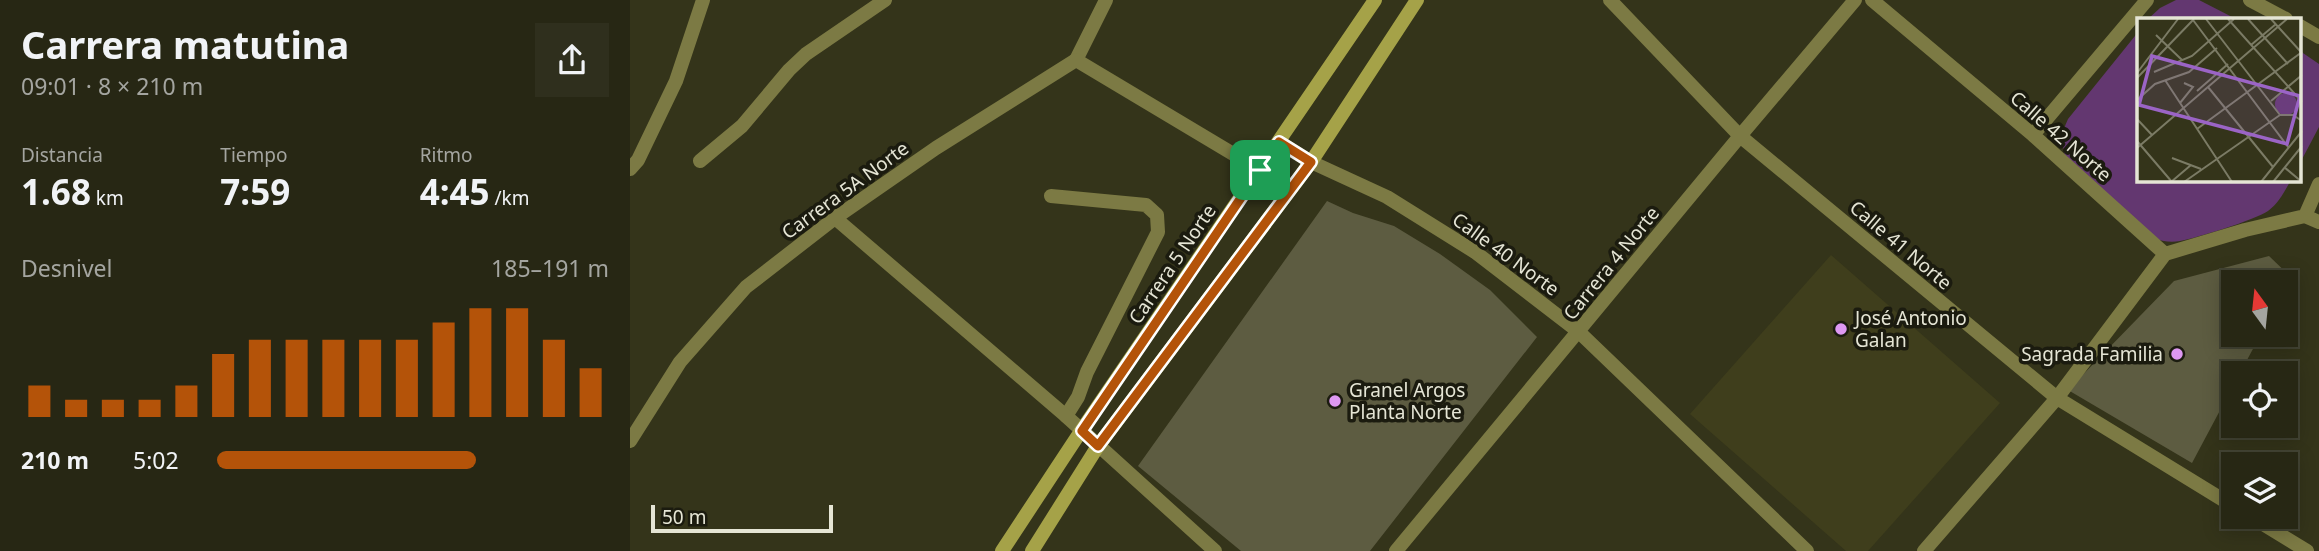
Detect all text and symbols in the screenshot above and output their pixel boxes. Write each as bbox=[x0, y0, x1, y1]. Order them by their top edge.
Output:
text: Carrera matutina bbox=[21, 18, 349, 70]
inset map bbox=[2137, 18, 2302, 182]
button: share bbox=[535, 23, 609, 97]
text: 09:01 · 8 × 210 m bbox=[21, 70, 203, 102]
street label: Calle 42 Norte bbox=[2005, 85, 2117, 187]
street label: Carrera 5A Norte bbox=[776, 135, 914, 245]
pin bbox=[1230, 140, 1290, 200]
text: Distancia bbox=[21, 142, 103, 168]
text: Tiempo bbox=[220, 142, 287, 168]
text: Ritmo bbox=[420, 142, 473, 168]
icon: arrive bbox=[1241, 151, 1279, 189]
text: 1.68 bbox=[21, 168, 91, 215]
text: 7:59 bbox=[220, 168, 290, 215]
text: 4:45 bbox=[420, 168, 490, 215]
text: km bbox=[91, 185, 124, 211]
text: /km bbox=[490, 185, 529, 211]
street label: Calle 41 Norte bbox=[1844, 194, 1958, 296]
street label: Carrera 5 Norte bbox=[1122, 199, 1222, 329]
street label: Carrera 4 Norte bbox=[1557, 201, 1665, 325]
street label: Calle 40 Norte bbox=[1447, 206, 1565, 302]
text: Desnivel bbox=[21, 252, 113, 284]
text: 185–191 m bbox=[491, 252, 609, 284]
north arrow bbox=[2221, 270, 2298, 346]
map controls bbox=[2221, 270, 2298, 529]
place label: José Antonio Galan bbox=[1853, 305, 1967, 353]
marker: José Antonio Galan bbox=[1833, 321, 1849, 337]
place label: Sagrada Familia bbox=[2021, 341, 2163, 367]
marker: Sagrada Familia bbox=[2169, 346, 2185, 362]
button: locate bbox=[2221, 361, 2298, 438]
place label: Granel Argos Planta Norte bbox=[1349, 377, 1465, 425]
marker: Granel Argos Planta Norte bbox=[1327, 393, 1343, 409]
text: 210 m bbox=[21, 444, 89, 476]
text: 5:02 bbox=[133, 444, 179, 476]
button: layers bbox=[2221, 452, 2298, 529]
scale bar bbox=[651, 502, 833, 534]
text: 50 m bbox=[662, 504, 706, 530]

